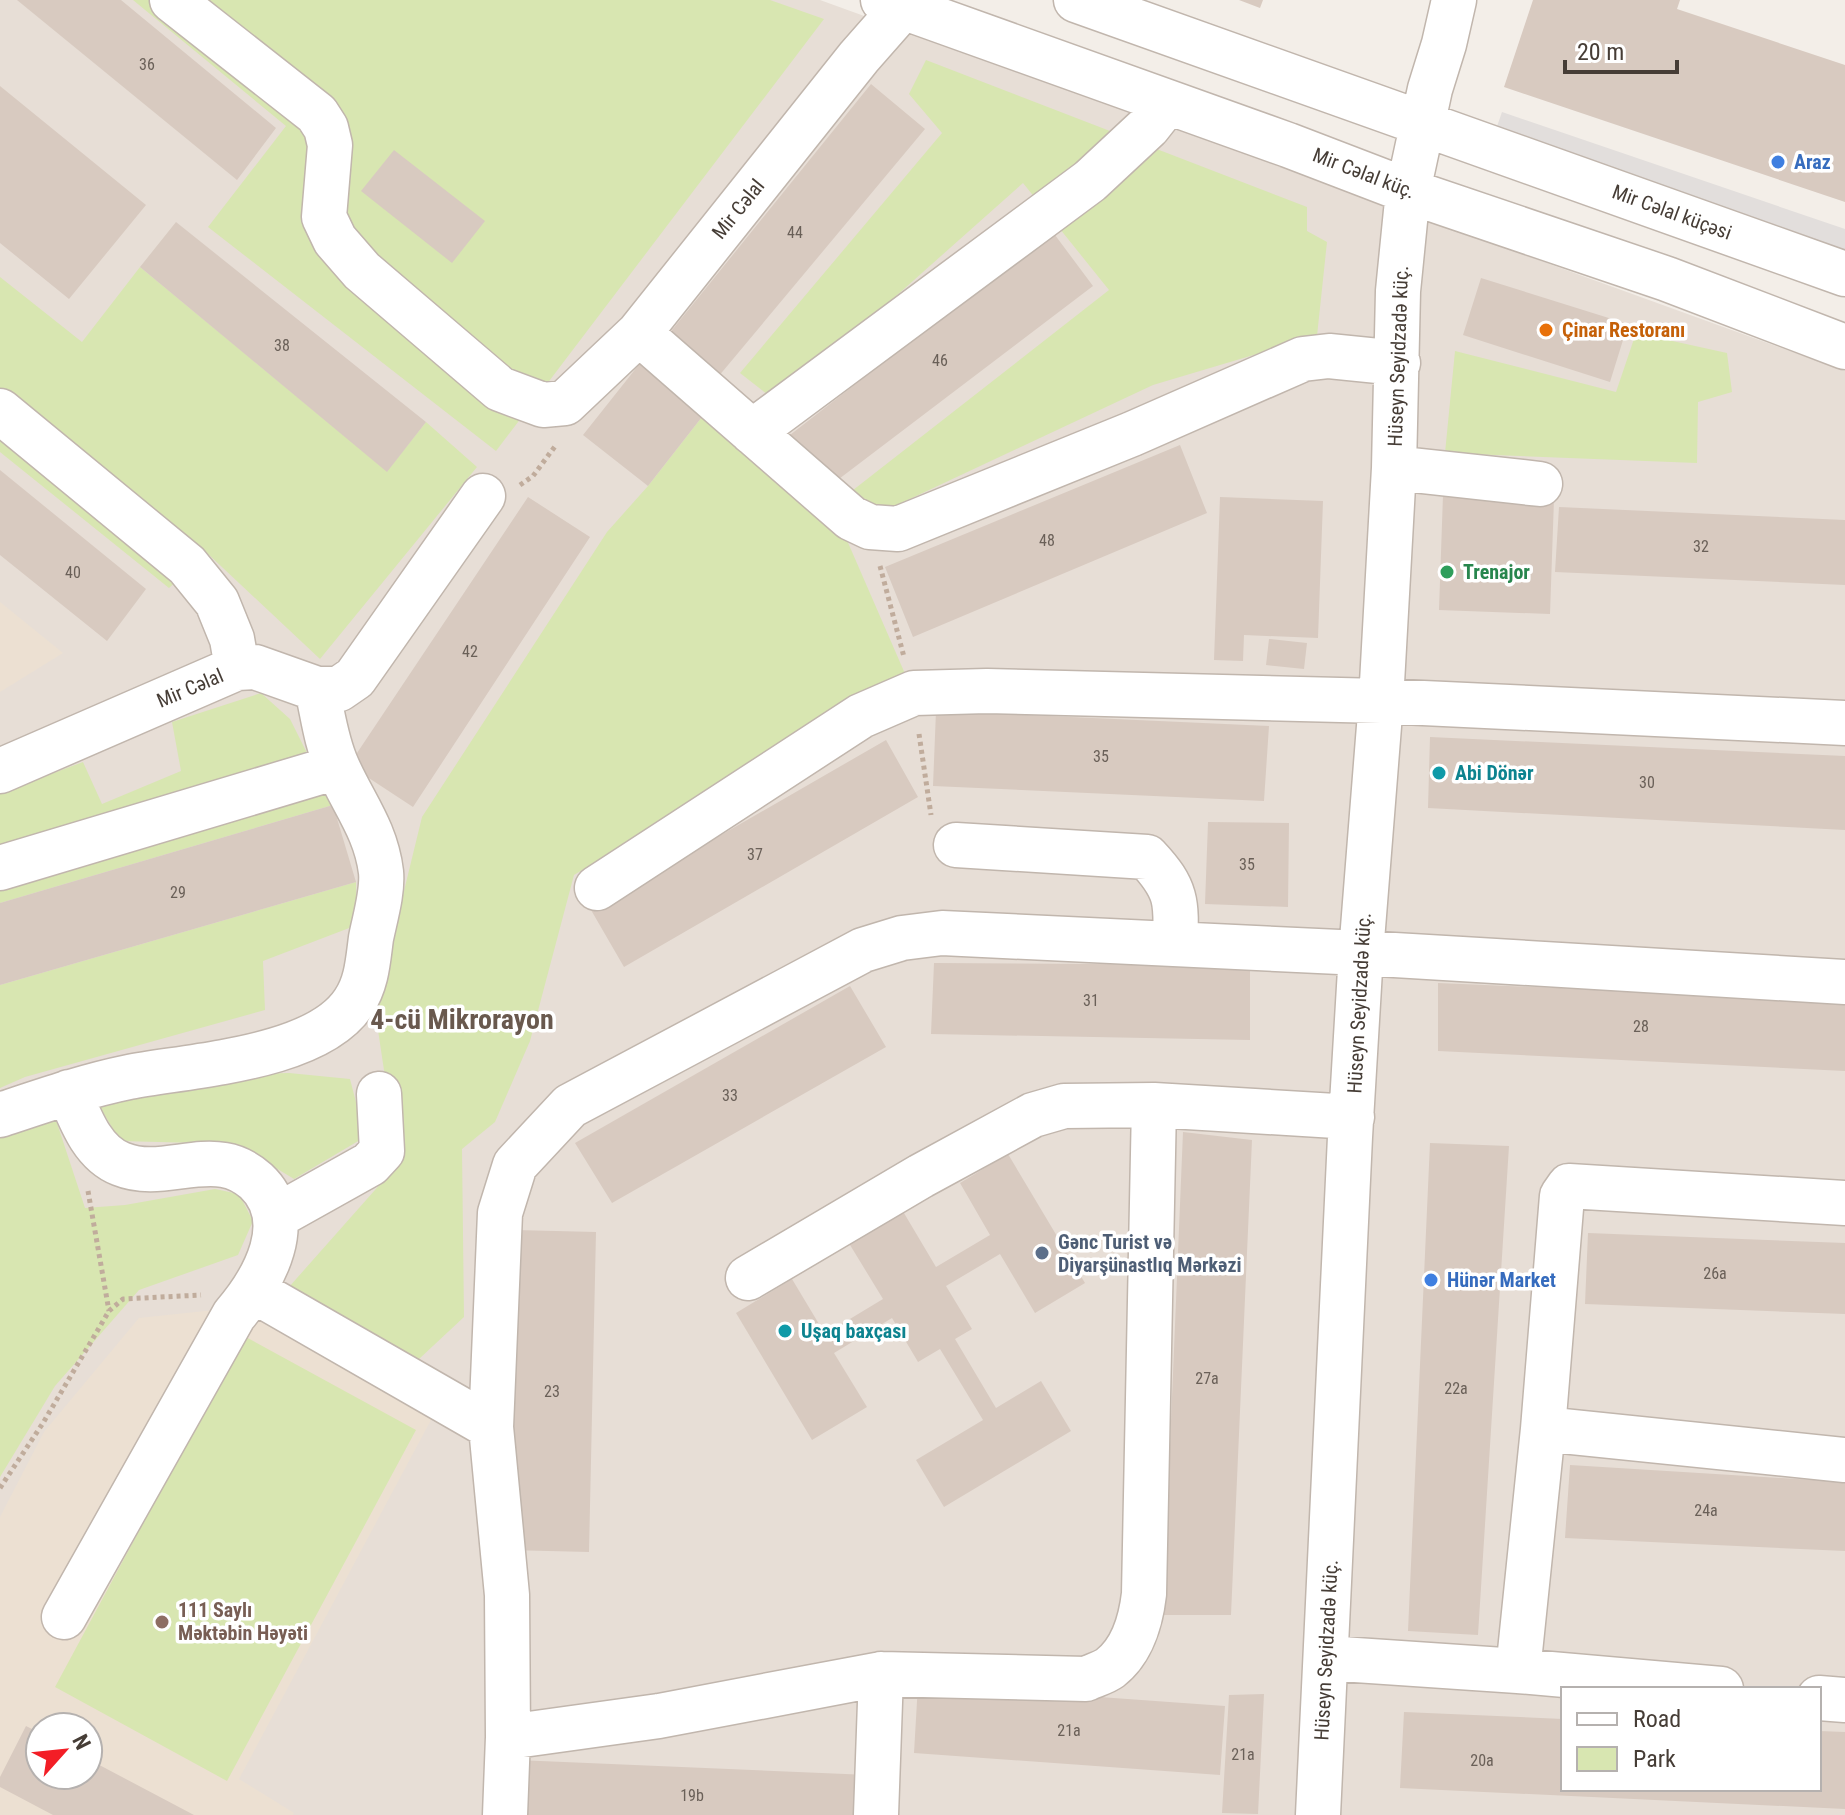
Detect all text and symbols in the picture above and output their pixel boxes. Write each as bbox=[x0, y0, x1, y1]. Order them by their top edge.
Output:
scale bar bbox=[1565, 24, 1677, 74]
text: 20 m bbox=[1577, 38, 1624, 66]
house number: 36 bbox=[139, 55, 155, 74]
street label: Mir Cəlal küç. bbox=[1309, 143, 1419, 203]
place label: Araz bbox=[1794, 150, 1831, 174]
marker: Araz bbox=[1769, 153, 1787, 171]
street label: Mir Cəlal bbox=[707, 174, 769, 244]
street label: Mir Cəlal küçəsi bbox=[1609, 179, 1735, 245]
house number: 44 bbox=[787, 223, 803, 242]
street label: Hüseyn Seyidzadə küç. bbox=[1383, 265, 1413, 447]
place label: Çinar Restoranı bbox=[1562, 318, 1685, 342]
marker: Çinar Restoranı bbox=[1537, 321, 1555, 339]
house number: 38 bbox=[274, 336, 290, 355]
house number: 46 bbox=[932, 351, 948, 370]
house number: 48 bbox=[1039, 531, 1055, 550]
house number: 32 bbox=[1693, 537, 1709, 556]
place label: Trenajor bbox=[1463, 560, 1530, 584]
house number: 40 bbox=[65, 563, 81, 582]
marker: Trenajor bbox=[1438, 563, 1456, 581]
house number: 42 bbox=[462, 642, 478, 661]
street label: Mir Cəlal bbox=[153, 663, 227, 713]
house number: 35 bbox=[1093, 747, 1109, 766]
place label: Abi Dönər bbox=[1455, 761, 1534, 785]
marker: Abi Dönər bbox=[1430, 764, 1448, 782]
house number: 30 bbox=[1639, 773, 1655, 792]
house number: 37 bbox=[747, 845, 763, 864]
house number: 35 bbox=[1239, 855, 1255, 874]
house number: 29 bbox=[170, 883, 186, 902]
street label: Hüseyn Seyidzadə küç. bbox=[1342, 912, 1376, 1094]
house number: 31 bbox=[1083, 991, 1099, 1010]
district label: 4-cü Mikrorayon bbox=[370, 1003, 554, 1036]
house number: 28 bbox=[1633, 1017, 1649, 1036]
house number: 33 bbox=[722, 1086, 738, 1105]
place label: Gənc Turist və Diyarşünastlıq Mərkəzi bbox=[1058, 1230, 1242, 1277]
marker: Gənc Turist və Diyarşünastlıq Mərkəzi bbox=[1033, 1244, 1051, 1262]
house number: 26a bbox=[1703, 1264, 1727, 1283]
place label: Hünər Market bbox=[1447, 1268, 1556, 1292]
marker: Hünər Market bbox=[1422, 1271, 1440, 1289]
place label: Uşaq baxçası bbox=[801, 1319, 907, 1343]
marker: Uşaq baxçası bbox=[776, 1322, 794, 1340]
house number: 27a bbox=[1195, 1369, 1219, 1388]
house number: 22a bbox=[1444, 1379, 1468, 1398]
house number: 23 bbox=[544, 1382, 560, 1401]
house number: 24a bbox=[1694, 1501, 1718, 1520]
street label: Hüseyn Seyidzadə küç. bbox=[1309, 1559, 1343, 1741]
place label: 111 Saylı Məktəbin Həyəti bbox=[178, 1598, 308, 1645]
marker: 111 Saylı Məktəbin Həyəti bbox=[153, 1613, 171, 1631]
legend bbox=[1561, 1687, 1821, 1791]
text: Road bbox=[1633, 1705, 1681, 1733]
north arrow bbox=[24, 1711, 104, 1791]
house number: 21a bbox=[1057, 1721, 1081, 1740]
text: N bbox=[67, 1730, 96, 1754]
house number: 21a bbox=[1231, 1745, 1255, 1764]
text: Park bbox=[1633, 1745, 1676, 1773]
house number: 20a bbox=[1470, 1751, 1494, 1770]
house number: 19b bbox=[680, 1786, 704, 1805]

